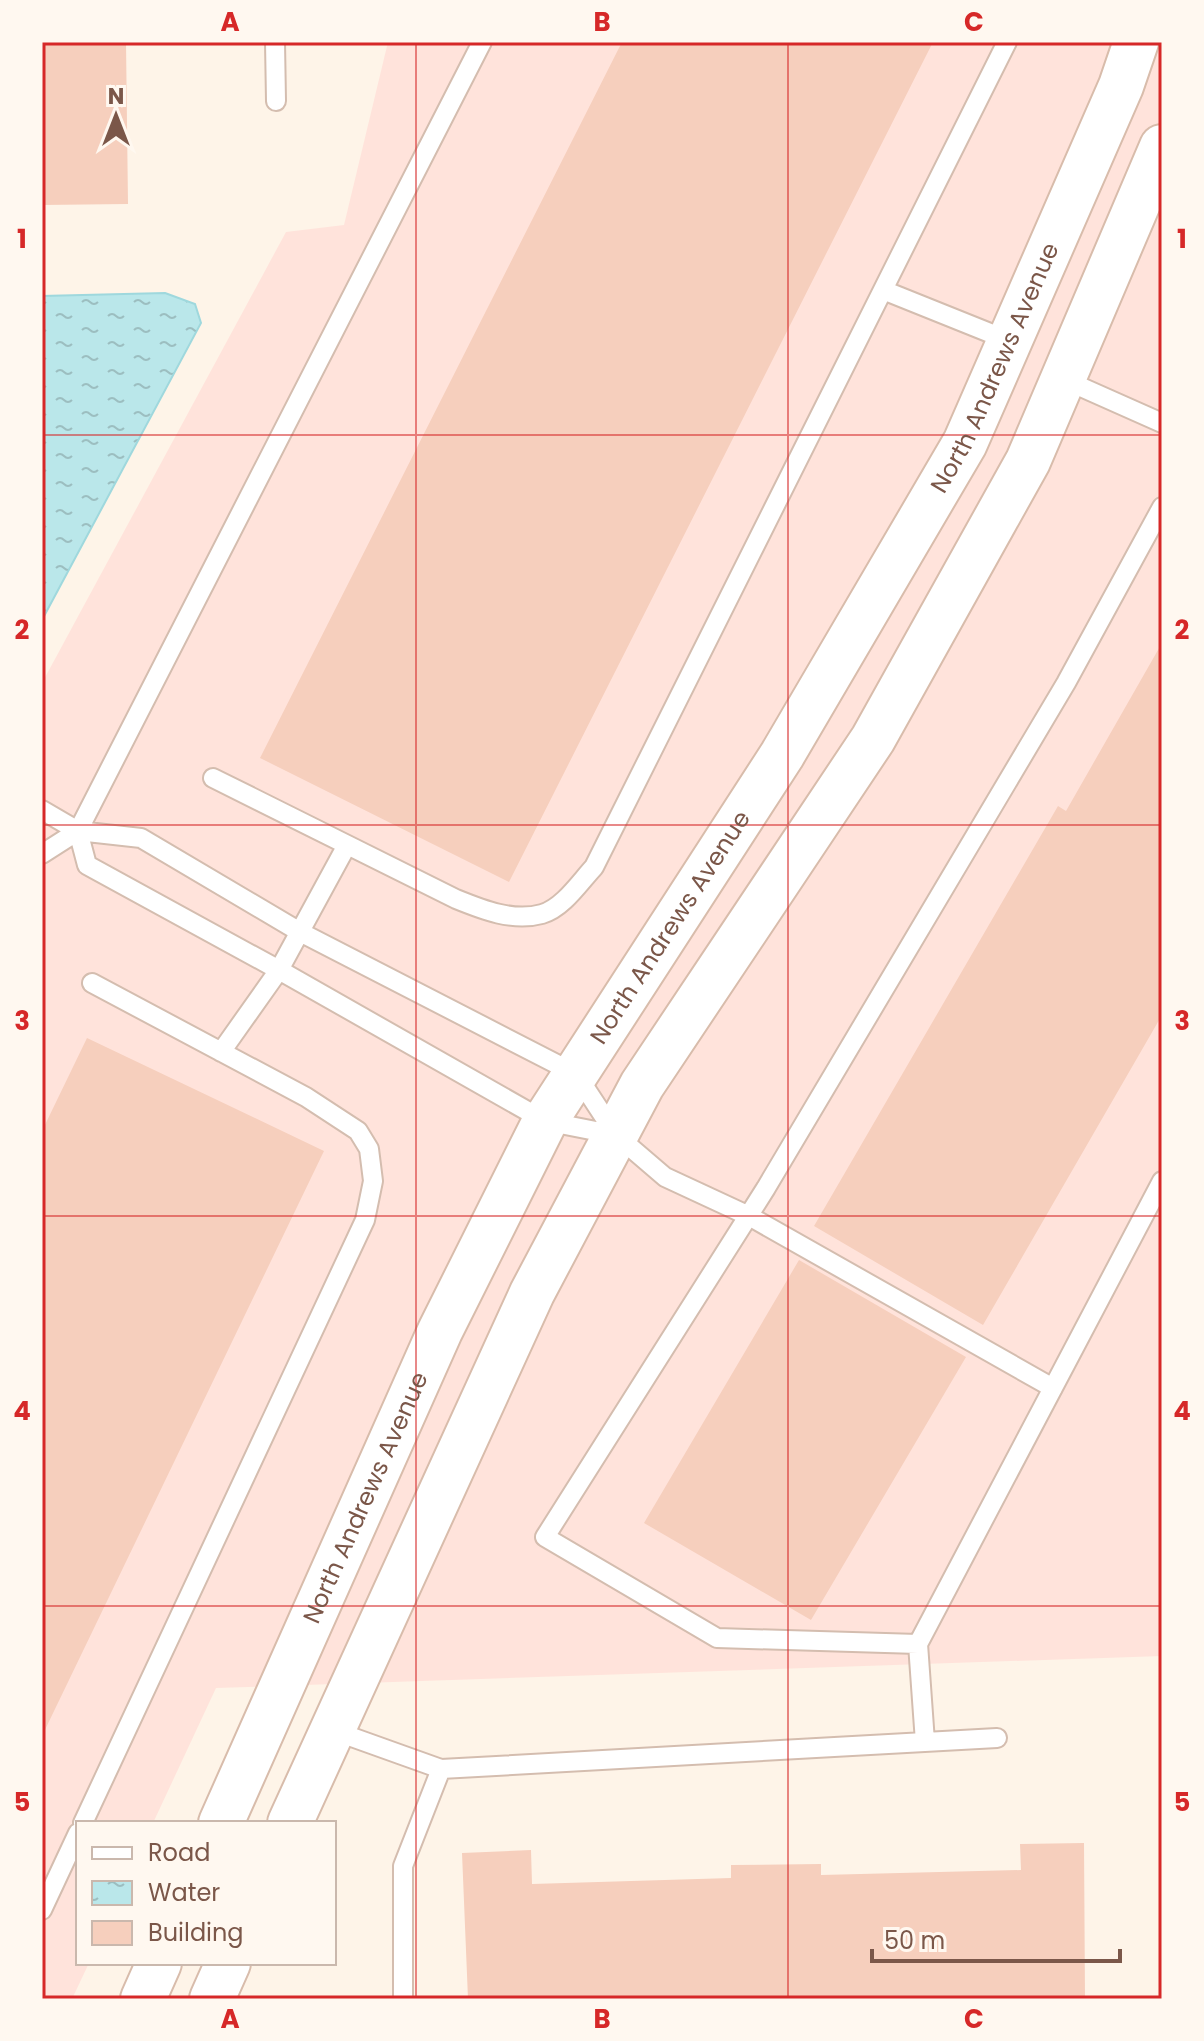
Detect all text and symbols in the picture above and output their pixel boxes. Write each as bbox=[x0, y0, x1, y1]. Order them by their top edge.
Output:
text: A bbox=[220, 4, 240, 40]
text: B bbox=[593, 4, 611, 40]
text: C bbox=[964, 4, 984, 40]
north arrow bbox=[76, 76, 156, 156]
text: N bbox=[108, 81, 124, 112]
text: 1 bbox=[17, 221, 27, 257]
text: 1 bbox=[1177, 221, 1187, 257]
street label: North Andrews Avenue bbox=[922, 237, 1067, 499]
text: 2 bbox=[15, 612, 30, 648]
text: 2 bbox=[1175, 612, 1190, 648]
street label: North Andrews Avenue bbox=[582, 804, 758, 1050]
text: 3 bbox=[14, 1003, 30, 1039]
text: 3 bbox=[1174, 1003, 1190, 1039]
street label: North Andrews Avenue bbox=[295, 1367, 436, 1629]
text: 4 bbox=[13, 1393, 31, 1429]
text: 4 bbox=[1173, 1393, 1191, 1429]
text: 5 bbox=[14, 1784, 30, 1820]
text: 5 bbox=[1174, 1784, 1190, 1820]
legend bbox=[76, 1821, 336, 1965]
text: Road bbox=[148, 1836, 210, 1869]
text: Water bbox=[148, 1876, 220, 1909]
scale bar bbox=[872, 1913, 1120, 1963]
text: Building bbox=[148, 1916, 244, 1949]
text: 50 m bbox=[884, 1924, 945, 1957]
text: A bbox=[220, 2001, 240, 2037]
text: B bbox=[593, 2001, 611, 2037]
text: C bbox=[964, 2001, 984, 2037]

